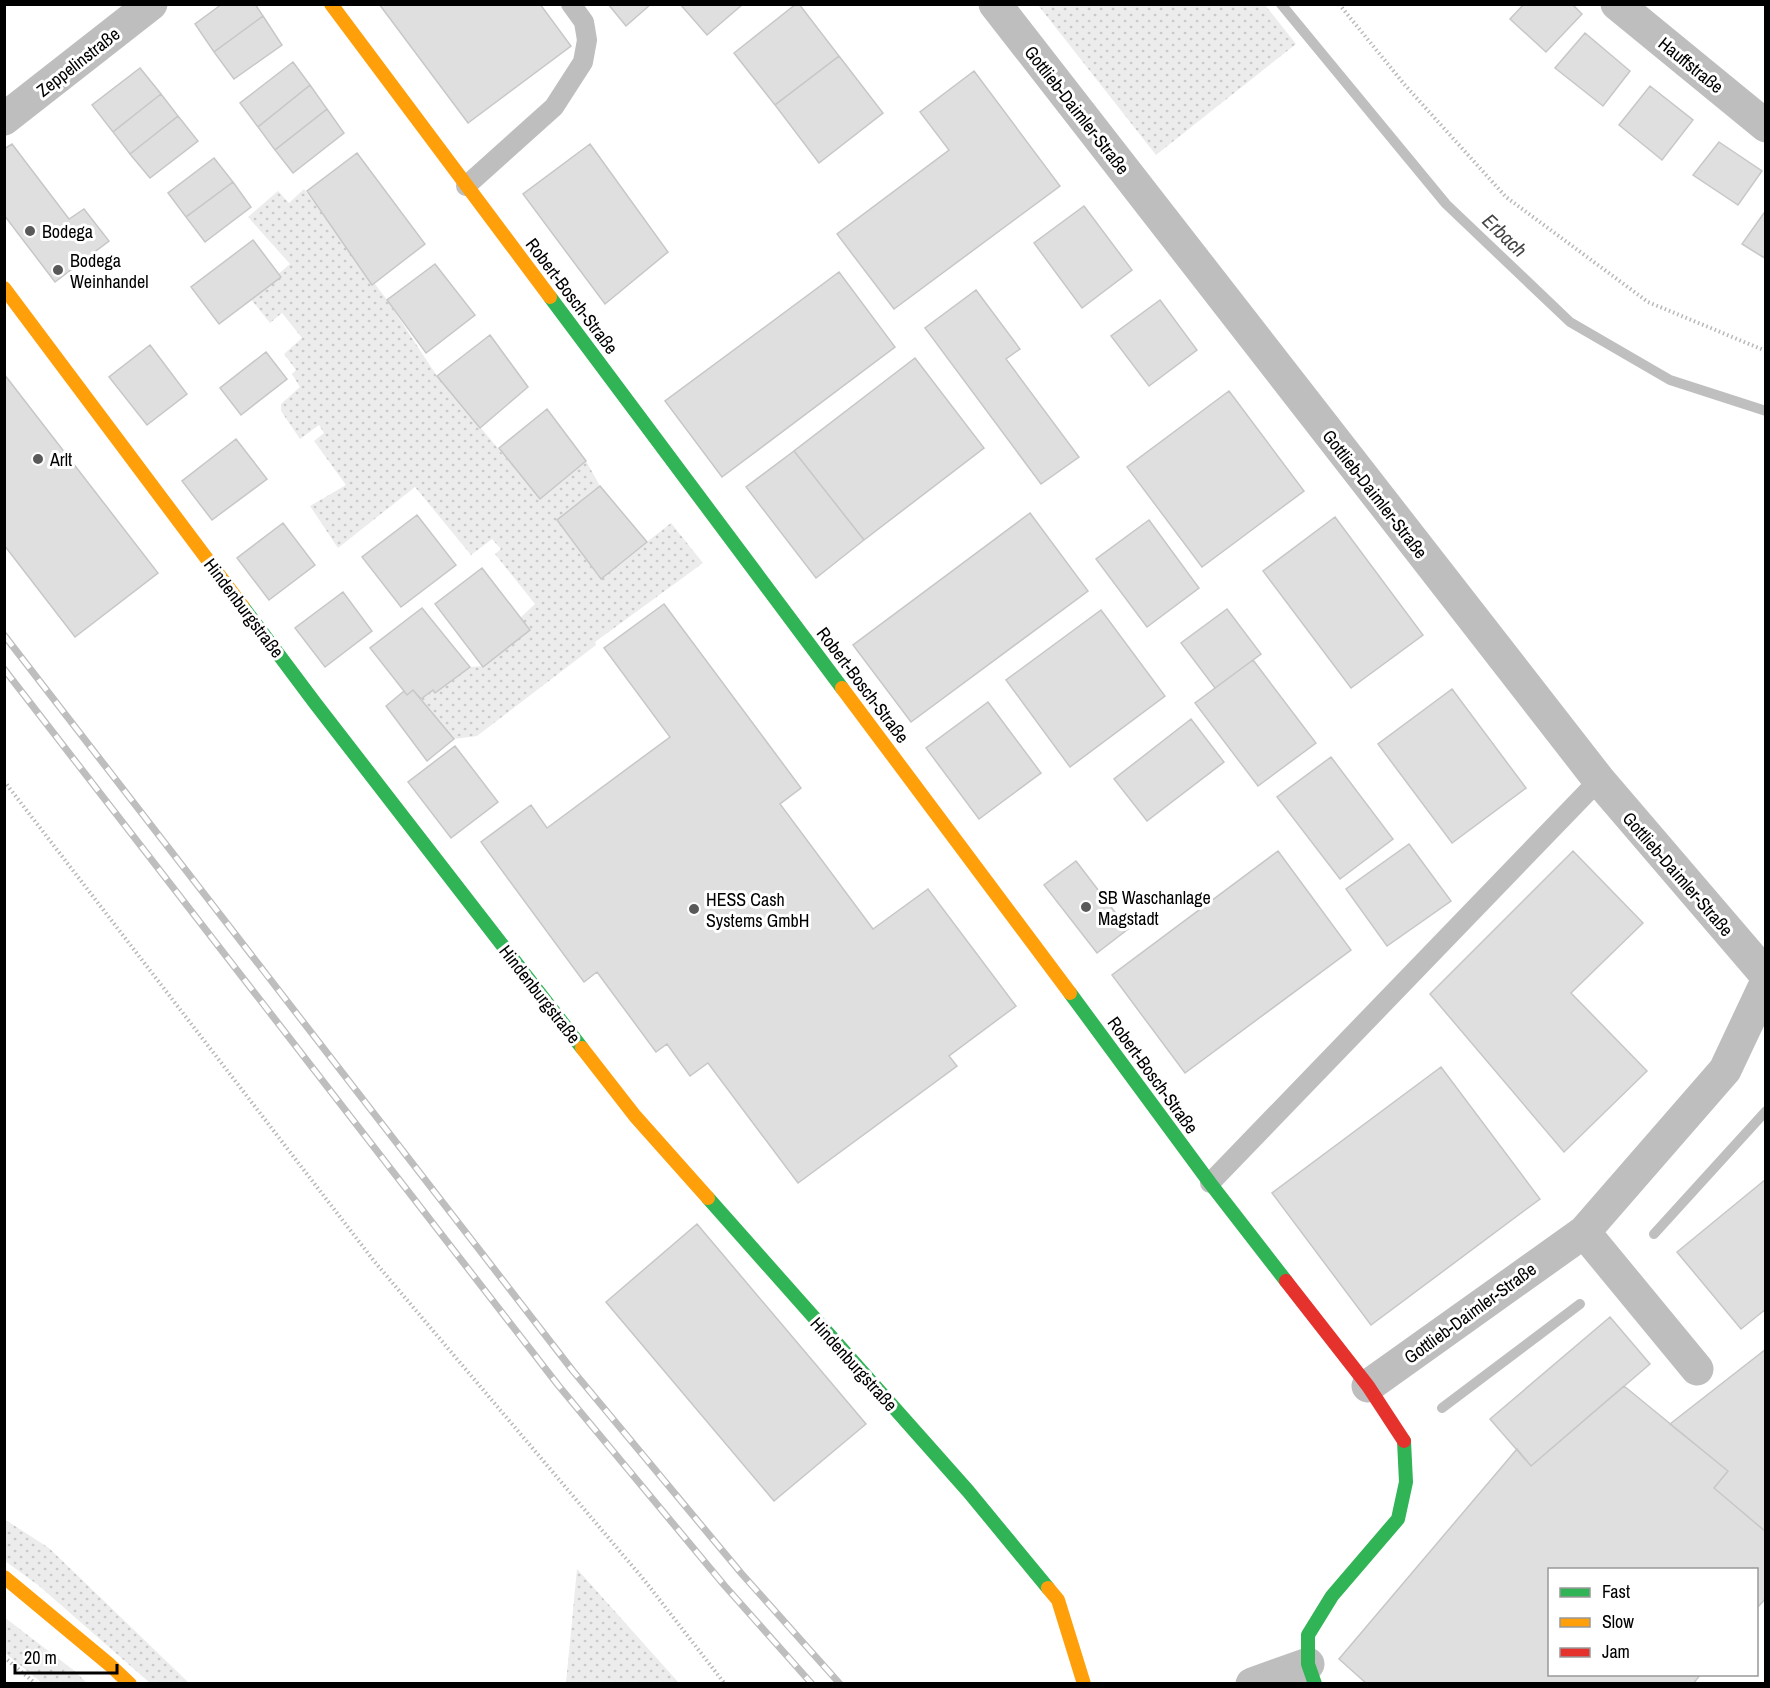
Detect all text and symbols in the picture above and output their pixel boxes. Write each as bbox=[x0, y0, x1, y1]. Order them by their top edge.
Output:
street label: Zeppelinstraße bbox=[31, 22, 125, 102]
street label: Hauffstraße bbox=[1653, 31, 1729, 99]
street label: Gottlieb-Daimler-Straße bbox=[1019, 40, 1135, 180]
water label: Erbach bbox=[1477, 207, 1533, 263]
place label: Bodega bbox=[42, 219, 93, 244]
marker: Bodega bbox=[23, 224, 37, 238]
street label: Robert-Bosch-Straße bbox=[520, 233, 624, 359]
place label: Bodega Weinhandel bbox=[70, 248, 149, 294]
marker: Bodega Weinhandel bbox=[51, 263, 65, 277]
street label: Gottlieb-Daimler-Straße bbox=[1317, 424, 1433, 564]
place label: Arlt bbox=[49, 447, 72, 472]
marker: Arlt bbox=[31, 452, 45, 466]
street label: Hindenburgstraße bbox=[198, 553, 290, 663]
street label: Robert-Bosch-Straße bbox=[811, 622, 915, 748]
street label: Gottlieb-Daimler-Straße bbox=[1617, 806, 1739, 942]
place label: SB Waschanlage Magstadt bbox=[1098, 885, 1211, 931]
place label: HESS Cash Systems GmbH bbox=[706, 887, 809, 933]
marker: SB Waschanlage Magstadt bbox=[1079, 900, 1093, 914]
marker: HESS Cash Systems GmbH bbox=[687, 902, 701, 916]
street label: Hindenburgstraße bbox=[494, 939, 586, 1049]
street label: Robert-Bosch-Straße bbox=[1102, 1011, 1204, 1139]
street label: Gottlieb-Daimler-Straße bbox=[1399, 1257, 1541, 1369]
street label: Hindenburgstraße bbox=[805, 1311, 903, 1417]
legend bbox=[1548, 1568, 1758, 1676]
text: Fast bbox=[1602, 1579, 1630, 1604]
text: Slow bbox=[1602, 1609, 1634, 1634]
scale bar bbox=[15, 1637, 117, 1675]
text: Jam bbox=[1602, 1639, 1630, 1664]
text: 20 m bbox=[24, 1645, 57, 1670]

